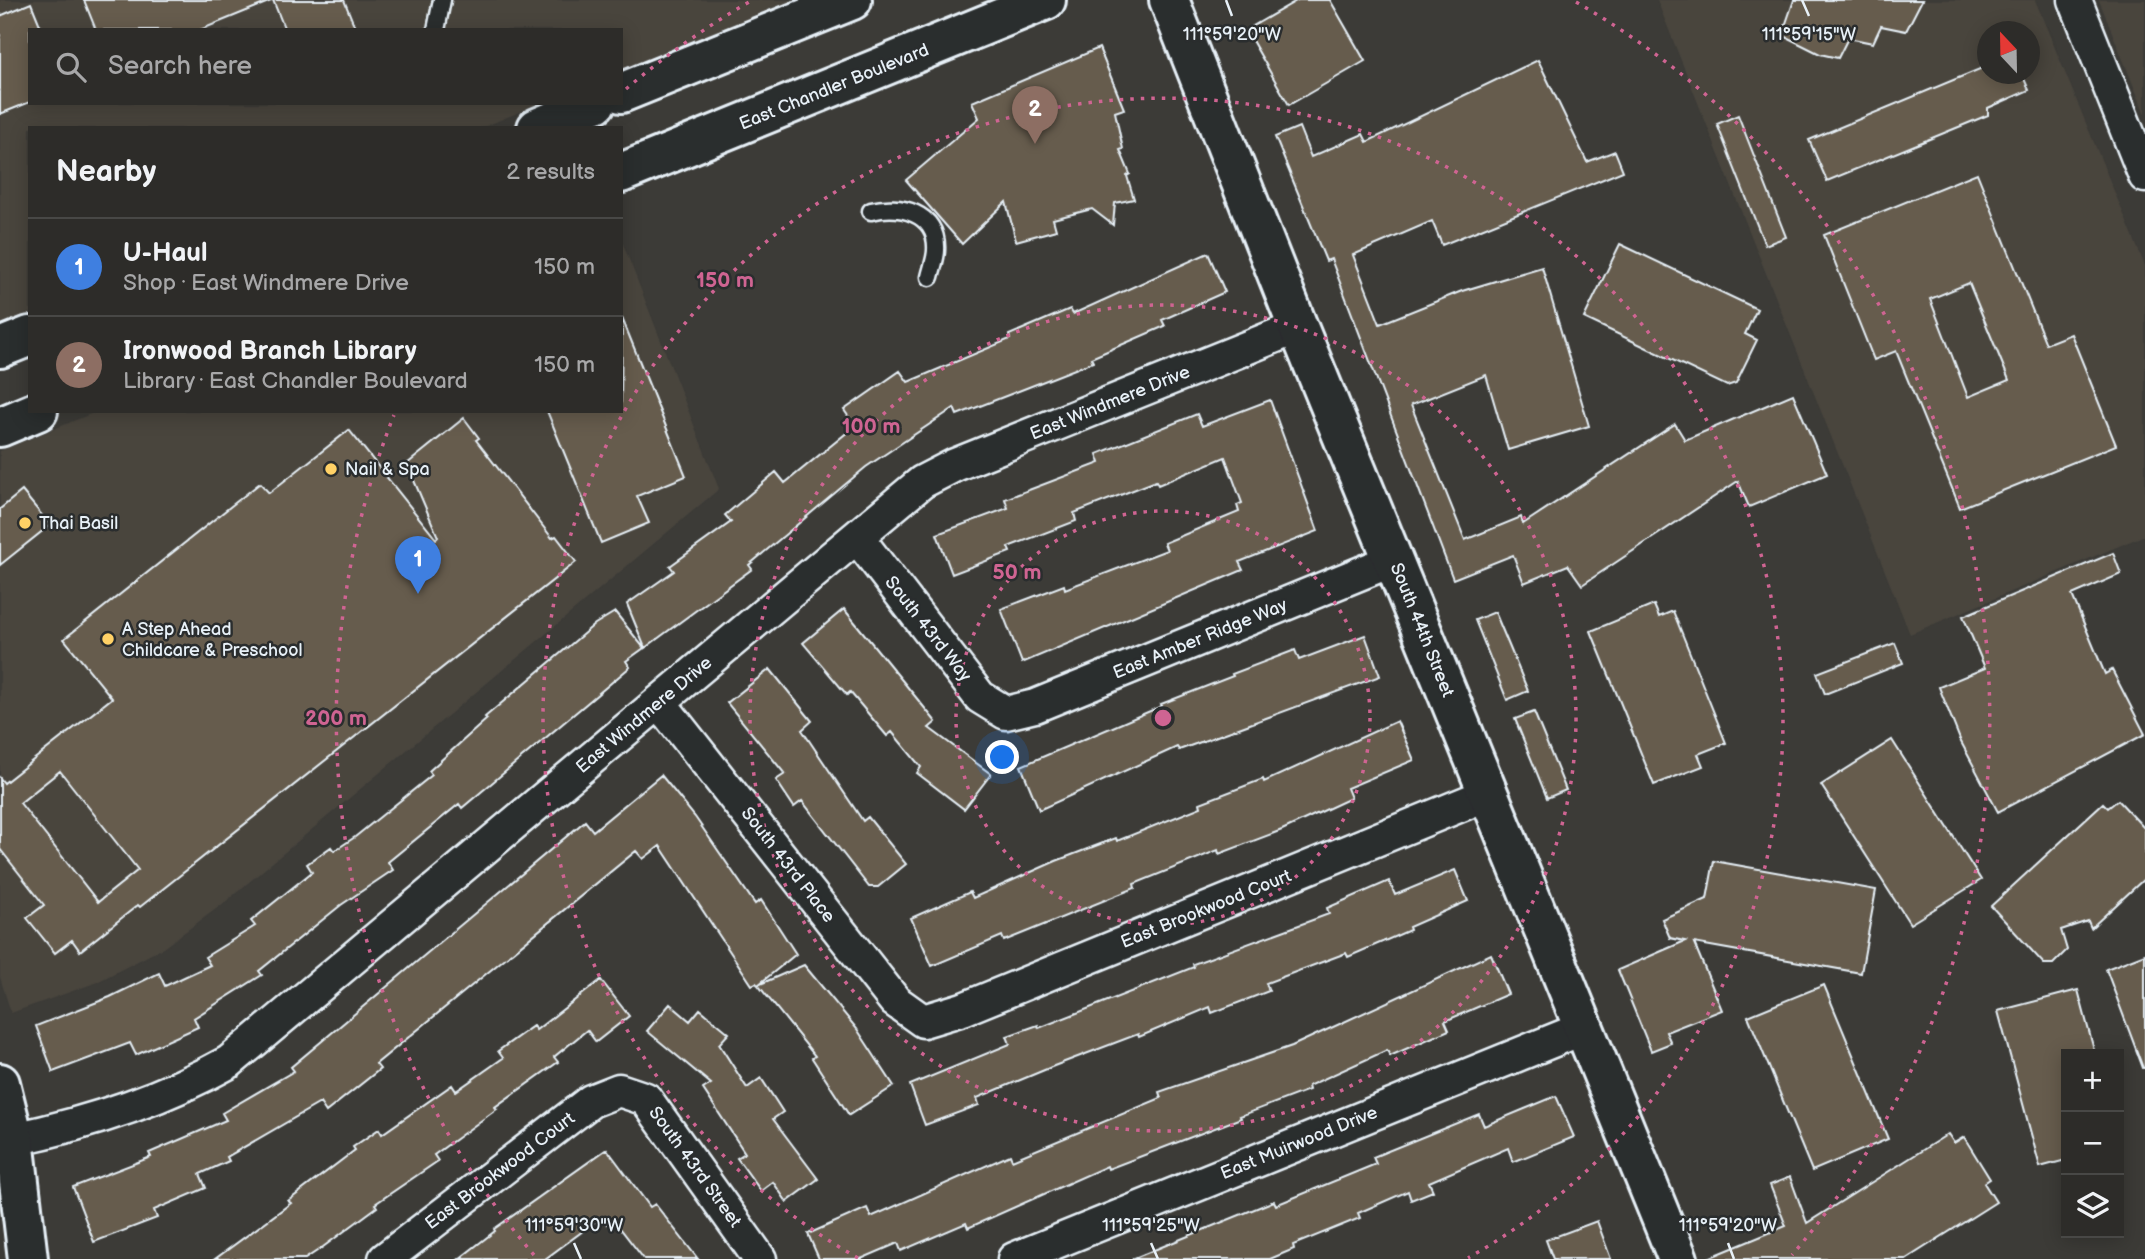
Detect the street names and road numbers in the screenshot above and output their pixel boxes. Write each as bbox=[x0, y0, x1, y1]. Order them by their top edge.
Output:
street label: East Chandler Boulevard bbox=[736, 39, 932, 135]
street label: East Windmere Drive bbox=[1027, 361, 1193, 445]
street label: South 44th Street bbox=[1386, 560, 1459, 701]
street label: South 43rd Way bbox=[880, 572, 976, 686]
street label: East Amber Ridge Way bbox=[1110, 594, 1291, 684]
street label: East Windmere Drive bbox=[572, 652, 716, 778]
street label: South 43rd Place bbox=[737, 803, 840, 927]
street label: East Brookwood Court bbox=[1118, 865, 1295, 953]
street label: East Muirwood Drive bbox=[1217, 1102, 1381, 1184]
street label: South 43rd Street bbox=[644, 1103, 746, 1232]
street label: East Brookwood Court bbox=[421, 1108, 579, 1234]

